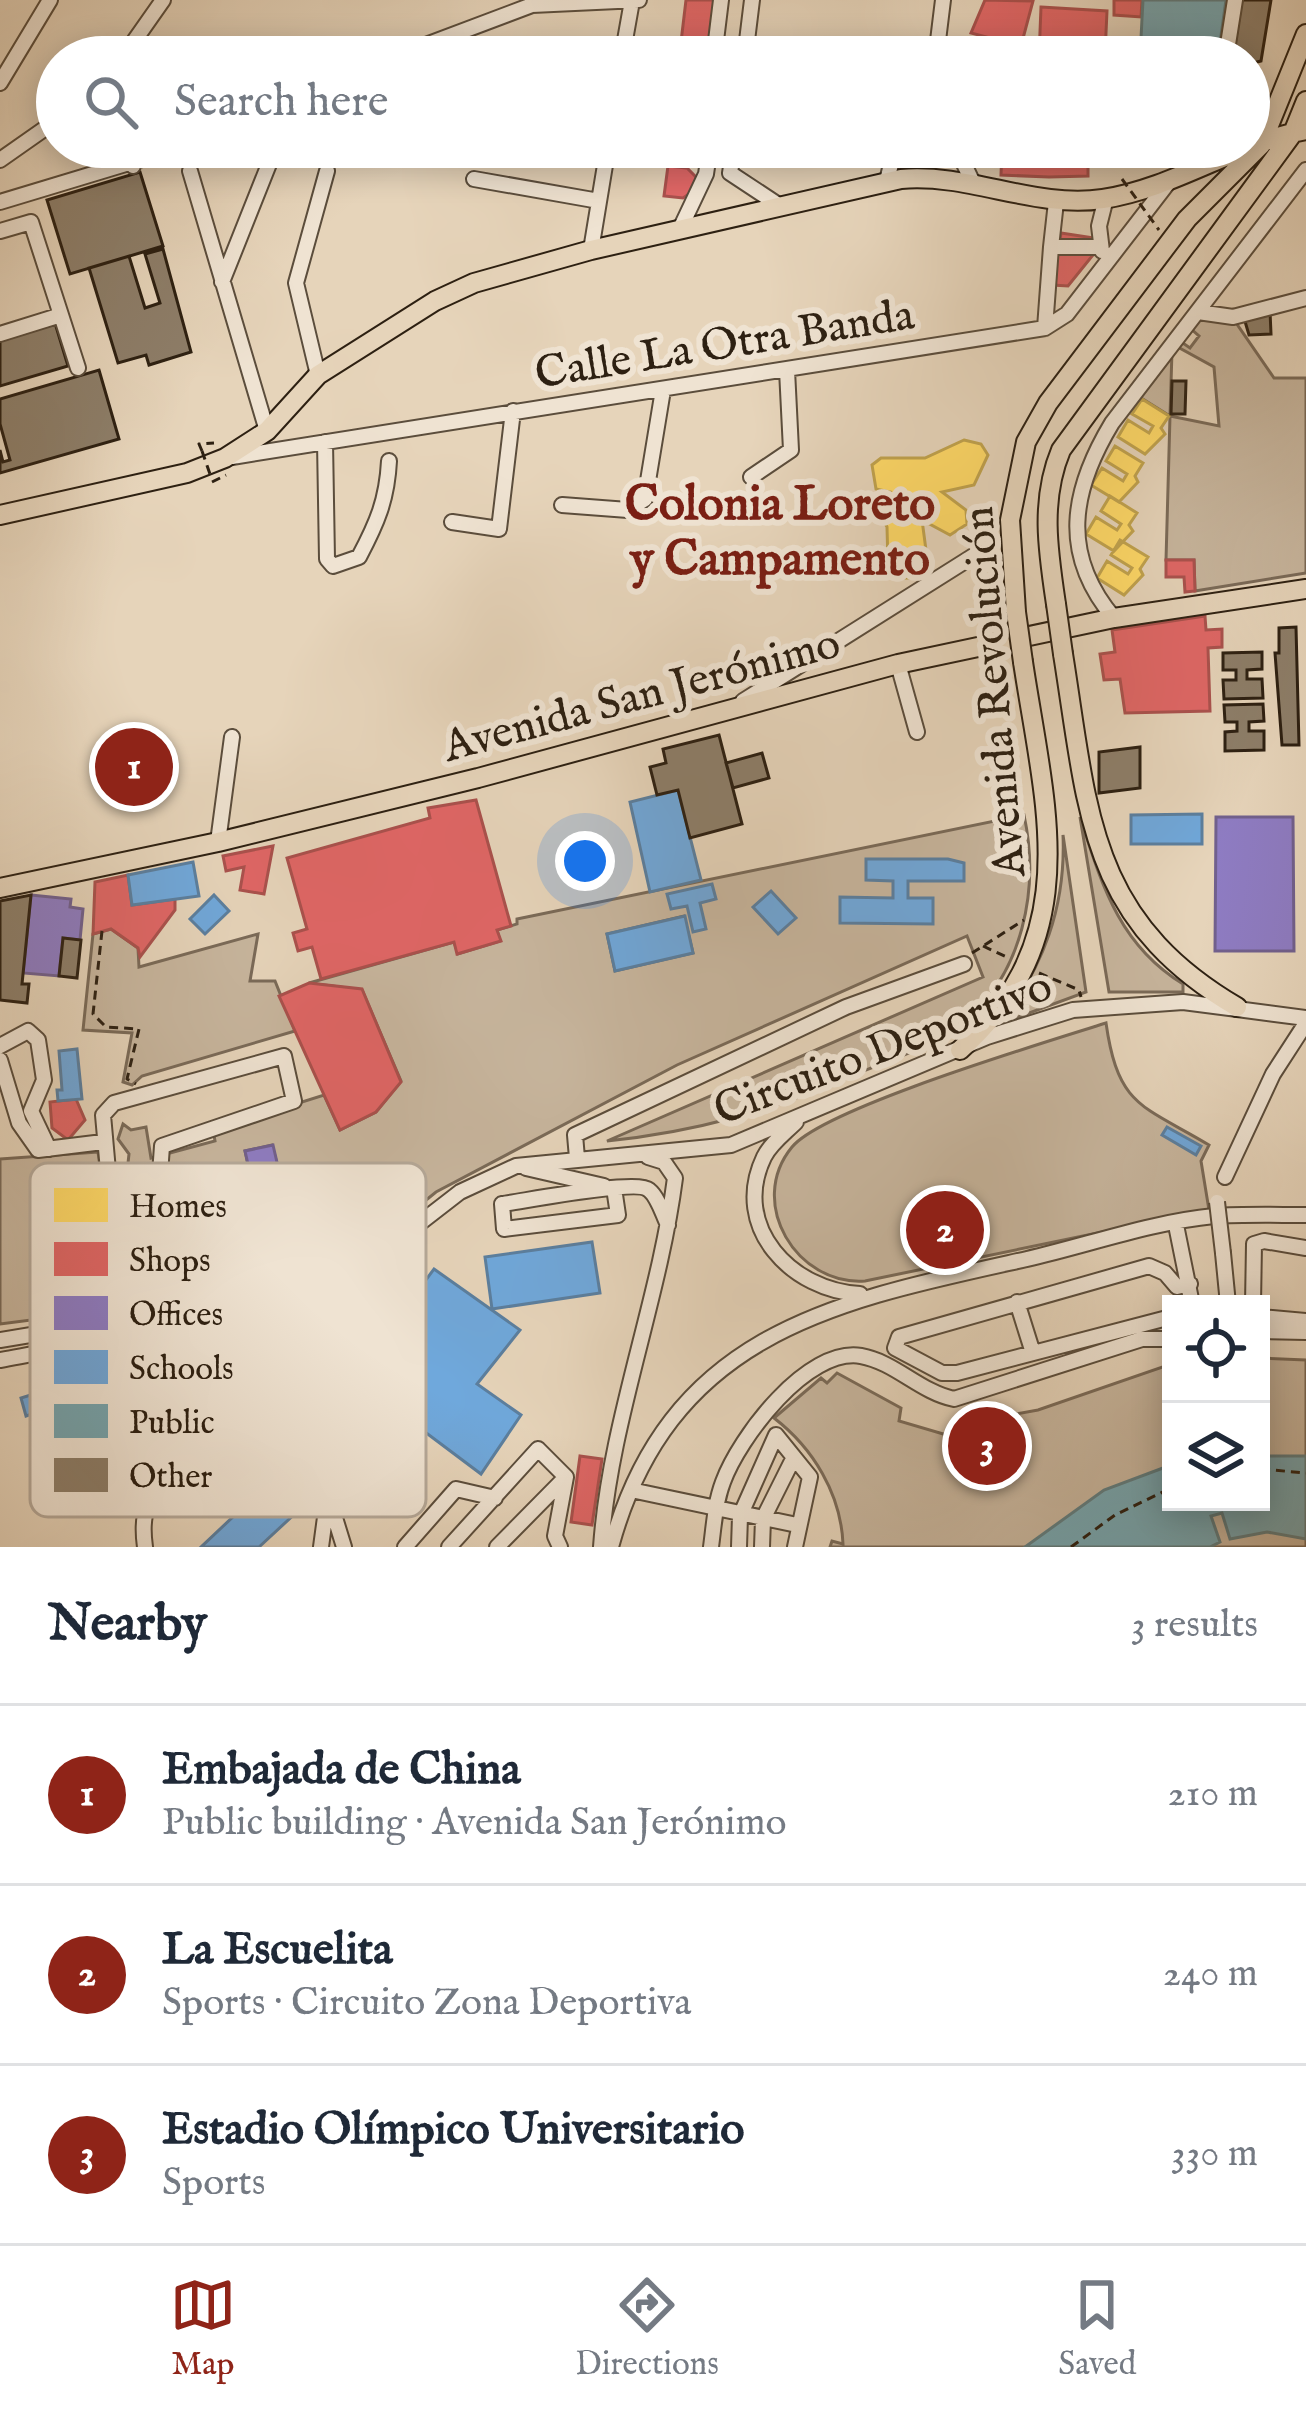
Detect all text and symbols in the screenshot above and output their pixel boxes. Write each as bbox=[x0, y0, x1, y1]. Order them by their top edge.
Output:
search box bbox=[36, 36, 1270, 168]
icon: search bbox=[78, 69, 144, 135]
text: Search here bbox=[174, 74, 388, 131]
street label: Calle La Otra Banda bbox=[531, 287, 919, 404]
district label: Colonia Loreto y Campamento bbox=[625, 476, 935, 591]
street label: Avenida Revolución bbox=[951, 504, 1040, 880]
street label: Avenida San Jerónimo bbox=[436, 616, 847, 777]
pin: 1 bbox=[95, 722, 173, 812]
your location bbox=[555, 831, 615, 891]
street label: Circuito Deportivo bbox=[706, 959, 1060, 1140]
legend bbox=[30, 1163, 426, 1517]
pin: 2 bbox=[906, 1185, 984, 1275]
text: Homes bbox=[129, 1187, 227, 1229]
text: Shops bbox=[129, 1241, 211, 1283]
text: Offices bbox=[129, 1295, 223, 1337]
map controls bbox=[1162, 1295, 1270, 1511]
button: locate bbox=[1162, 1295, 1270, 1403]
text: Schools bbox=[129, 1349, 234, 1391]
pin: 3 bbox=[948, 1401, 1026, 1491]
text: Public bbox=[129, 1403, 215, 1445]
button: layers bbox=[1162, 1403, 1270, 1511]
text: Other bbox=[129, 1457, 212, 1499]
text: Nearby bbox=[48, 1593, 207, 1658]
text: 3 results bbox=[1131, 1601, 1258, 1650]
text: Embajada de China bbox=[162, 1742, 521, 1799]
text: 1 bbox=[80, 1770, 94, 1819]
text: 210 m bbox=[1168, 1770, 1258, 1819]
text: Public building · Avenida San Jerónimo bbox=[162, 1799, 786, 1848]
text: La Escuelita bbox=[162, 1922, 393, 1979]
text: 2 bbox=[78, 1950, 96, 1999]
text: 240 m bbox=[1163, 1950, 1258, 1999]
text: Sports · Circuito Zona Deportiva bbox=[162, 1979, 691, 2028]
text: Estadio Olímpico Universitario bbox=[162, 2102, 744, 2159]
text: 3 bbox=[80, 2130, 94, 2179]
text: 330 m bbox=[1171, 2130, 1258, 2179]
text: Sports bbox=[162, 2159, 265, 2208]
tab: Map bbox=[170, 2272, 236, 2386]
tab: Directions bbox=[575, 2272, 719, 2386]
tab: Saved bbox=[1058, 2272, 1136, 2386]

